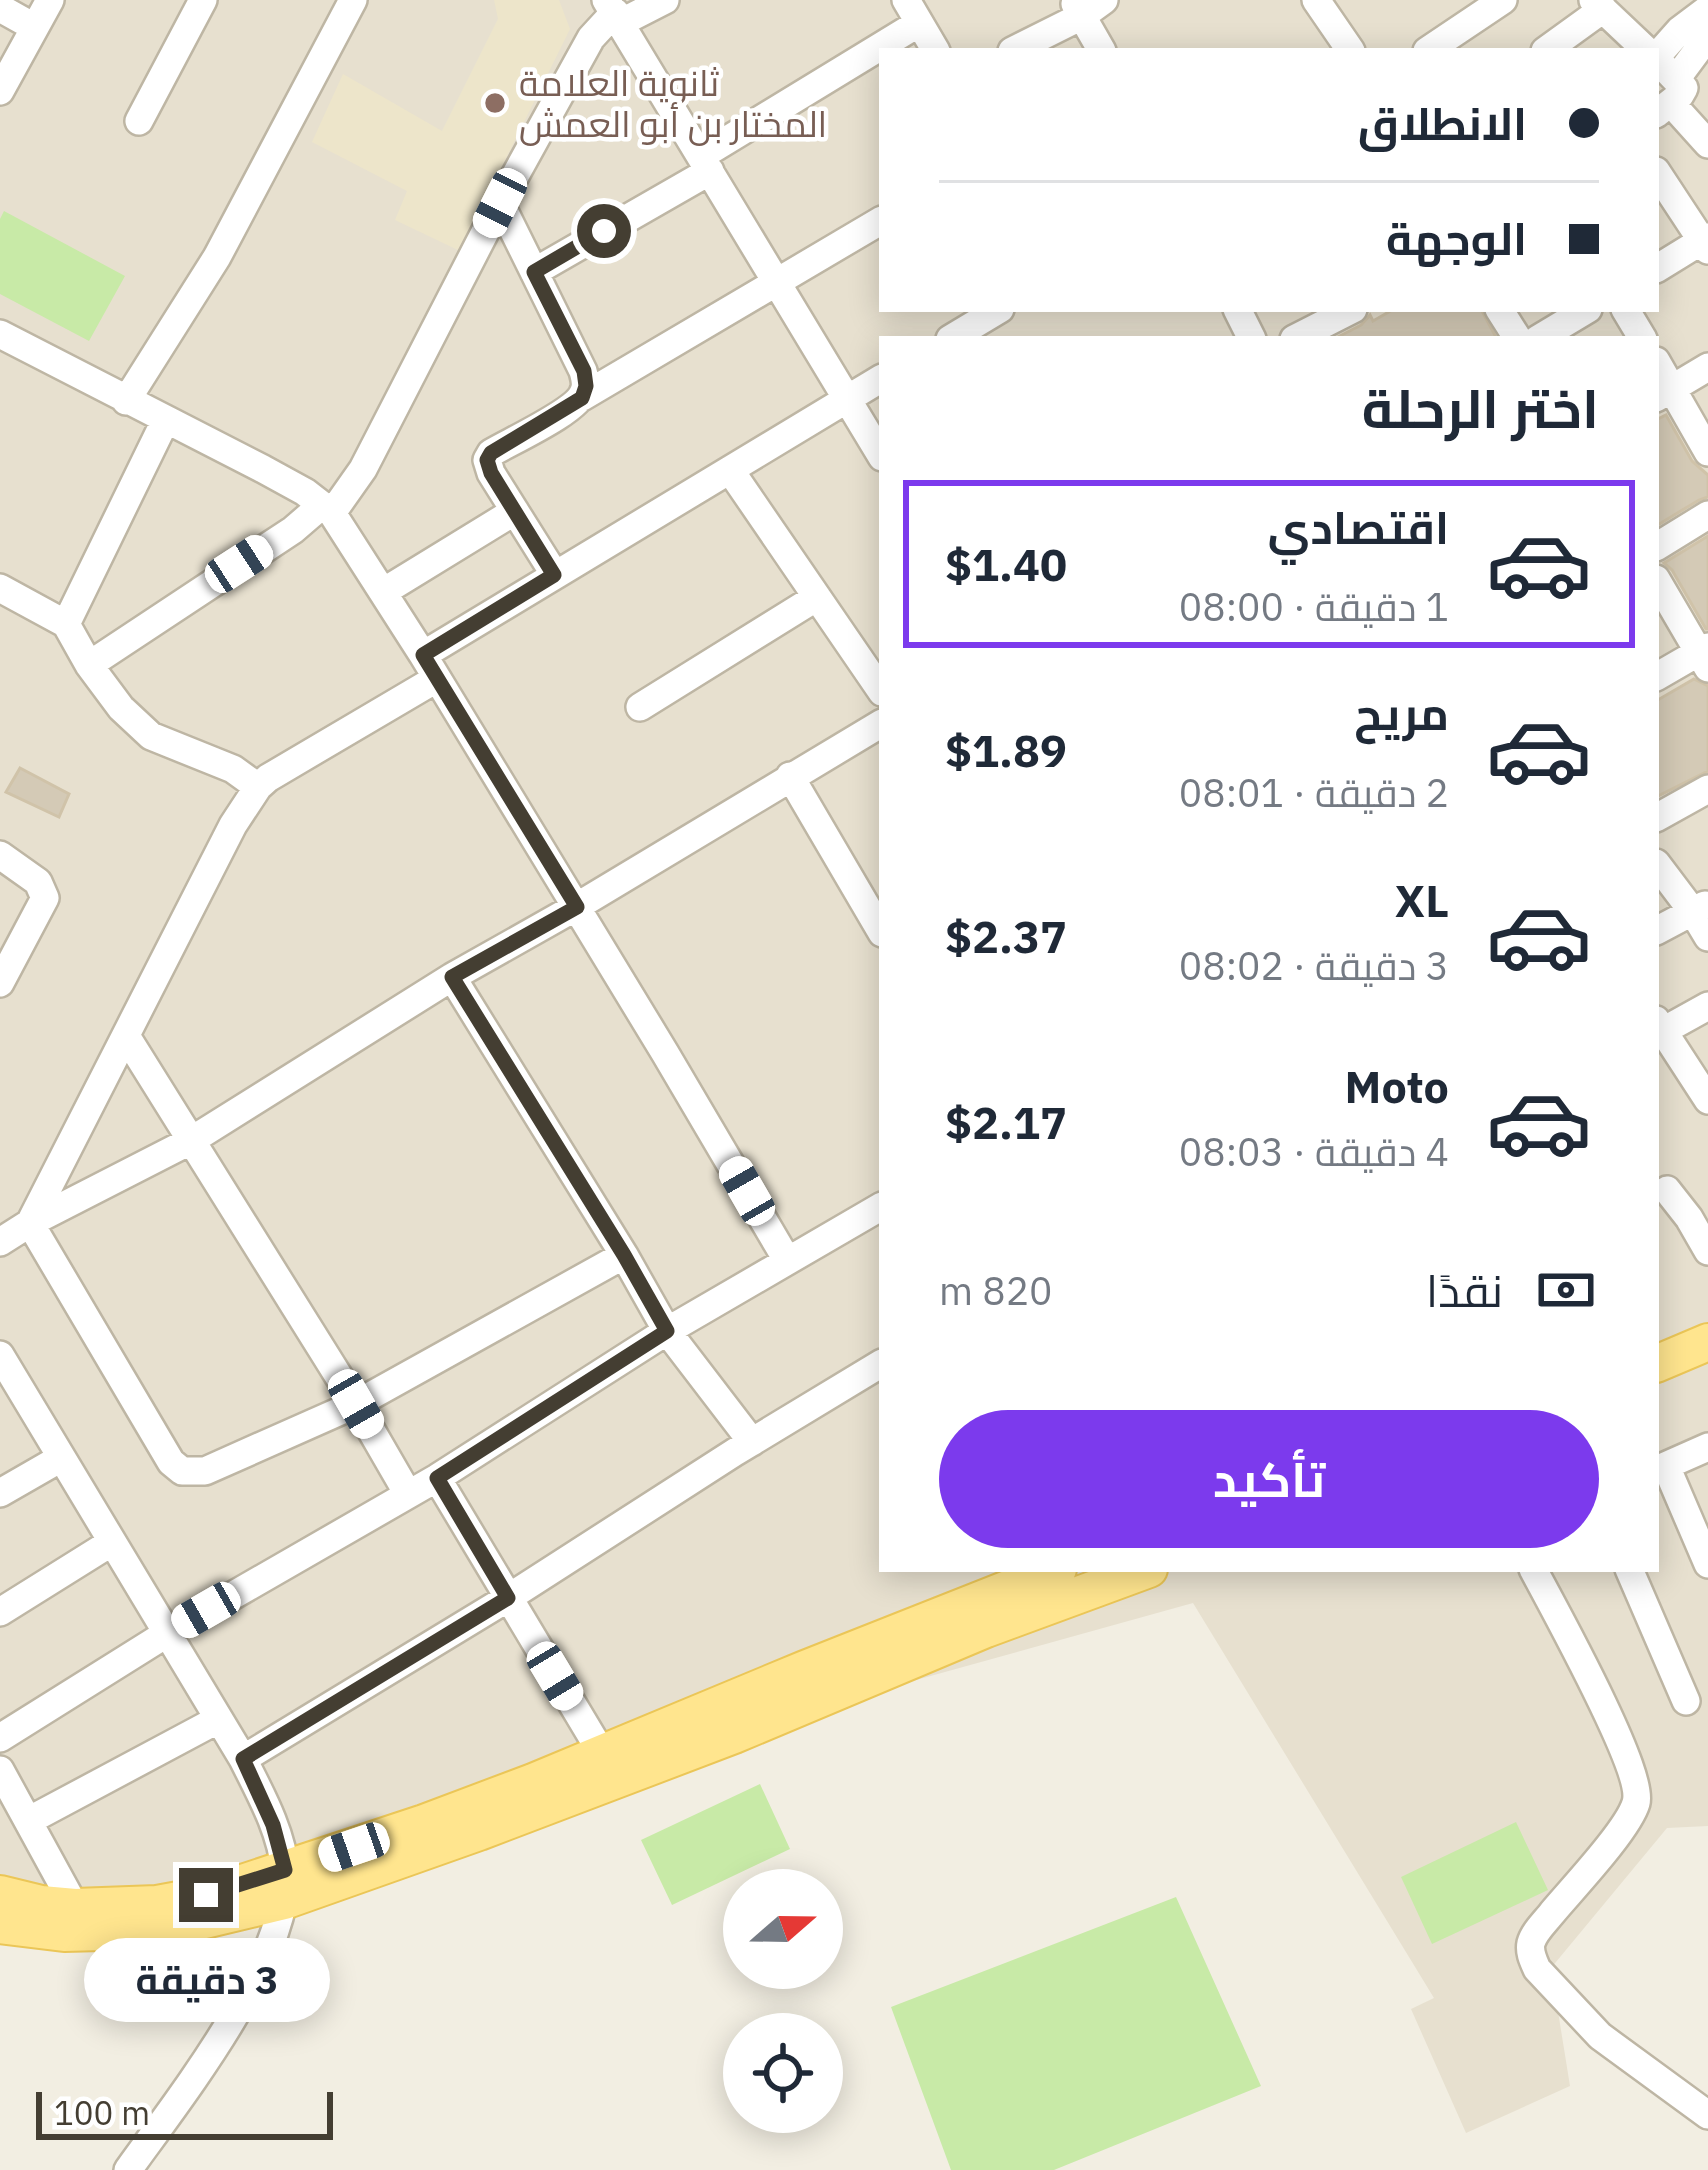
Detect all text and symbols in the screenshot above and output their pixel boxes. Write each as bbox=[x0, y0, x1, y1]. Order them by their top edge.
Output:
place label: ثانوية العلامة المختار بن أبو العمش bbox=[519, 59, 827, 147]
marker: ثانوية العلامة المختار بن أبو العمش bbox=[482, 90, 508, 116]
text: الانطلاق bbox=[1358, 94, 1527, 152]
car bbox=[468, 163, 532, 243]
route start bbox=[577, 204, 631, 258]
text: الوجهة bbox=[1386, 209, 1527, 267]
text: اختر الرحلة bbox=[1362, 373, 1599, 443]
text: اقتصادي bbox=[1268, 498, 1449, 556]
icon: car bbox=[1485, 510, 1593, 618]
car bbox=[199, 529, 279, 599]
text: $1.40 bbox=[945, 535, 1067, 593]
text: 1 دقيقة · 08:00 bbox=[1179, 581, 1449, 632]
text: مريح bbox=[1354, 684, 1449, 742]
icon: car bbox=[1485, 696, 1593, 804]
text: $1.89 bbox=[945, 721, 1067, 779]
text: 2 دقيقة · 08:01 bbox=[1179, 767, 1449, 818]
text: XL bbox=[1395, 871, 1449, 929]
icon: car bbox=[1485, 882, 1593, 990]
text: $2.37 bbox=[945, 907, 1067, 965]
text: 3 دقيقة · 08:02 bbox=[1179, 940, 1449, 991]
text: Moto bbox=[1345, 1057, 1449, 1115]
icon: car bbox=[1485, 1068, 1593, 1176]
text: $2.17 bbox=[945, 1093, 1067, 1151]
text: 4 دقيقة · 08:03 bbox=[1179, 1126, 1449, 1177]
car bbox=[713, 1151, 781, 1231]
icon: cash bbox=[1533, 1257, 1599, 1323]
text: نقدًا bbox=[1426, 1261, 1503, 1319]
text: 820 m bbox=[939, 1265, 1052, 1316]
car bbox=[322, 1364, 390, 1444]
button: تأكيد bbox=[939, 1410, 1599, 1548]
car bbox=[166, 1576, 246, 1644]
car bbox=[521, 1636, 589, 1716]
car bbox=[314, 1818, 394, 1876]
route end bbox=[179, 1868, 233, 1922]
north arrow bbox=[723, 1869, 843, 1989]
map controls bbox=[723, 1869, 843, 2133]
callout: 3 دقيقة bbox=[83, 1937, 329, 2021]
text: 3 دقيقة bbox=[136, 1954, 278, 2005]
button: locate bbox=[723, 2013, 843, 2133]
scale bar bbox=[36, 2086, 333, 2139]
text: 100 m bbox=[54, 2091, 150, 2134]

